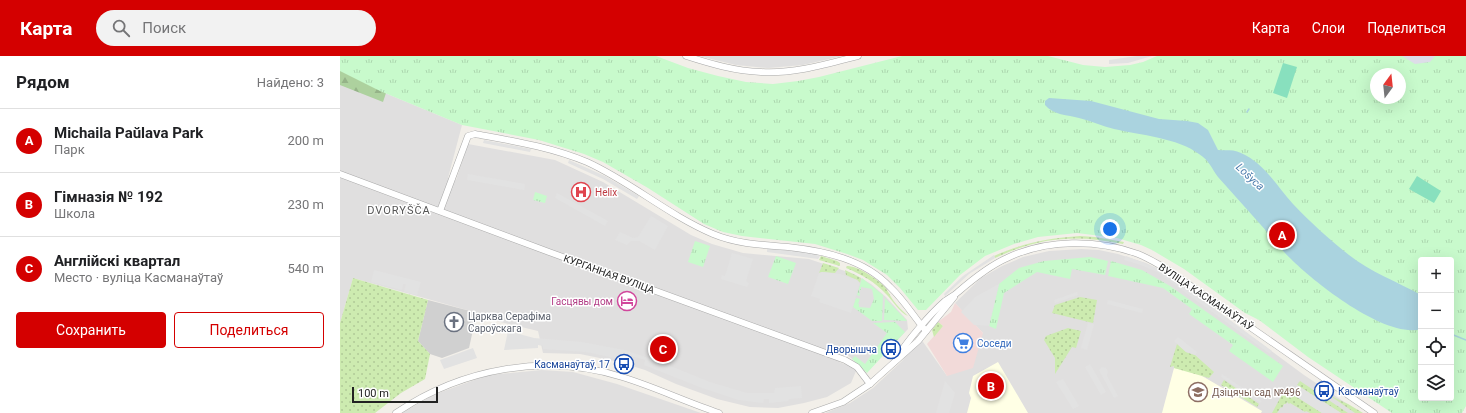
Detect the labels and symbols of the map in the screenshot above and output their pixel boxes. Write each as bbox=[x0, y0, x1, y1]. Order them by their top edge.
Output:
north arrow bbox=[1370, 68, 1406, 104]
water label: Lošyca bbox=[1233, 161, 1267, 193]
hospital icon: Helix bbox=[570, 181, 592, 203]
place label: Helix bbox=[595, 187, 617, 198]
district label: DVORYŠČA bbox=[367, 203, 431, 217]
your location bbox=[1100, 219, 1120, 239]
pin: A bbox=[1269, 220, 1295, 250]
street label: КУРГАННАЯ ВУЛІЦА bbox=[562, 252, 656, 296]
street label: ВУЛІЦА КАСМАНАЎТАЎ bbox=[1157, 260, 1256, 333]
hotel icon: Гасцявы дом bbox=[616, 290, 638, 312]
place label: Гасцявы дом bbox=[551, 296, 613, 307]
church icon: Царква Серафіма Сароўскага bbox=[443, 311, 465, 333]
place label: Царква Серафіма Сароўскага bbox=[468, 311, 551, 334]
supermarket icon: Соседи bbox=[952, 332, 974, 354]
pin: C bbox=[650, 334, 676, 364]
bus stop icon: Дворышча bbox=[880, 338, 902, 360]
place label: Соседи bbox=[977, 338, 1012, 349]
place label: Дворышча bbox=[826, 344, 877, 355]
bus stop icon: Касманаўтаў, 17 bbox=[613, 353, 635, 375]
place label: Касманаўтаў, 17 bbox=[534, 359, 610, 370]
pin: B bbox=[978, 371, 1004, 401]
bus stop icon: Касманаўтаў bbox=[1313, 380, 1335, 402]
school or university icon: Дзіцячы сад №496 bbox=[1187, 381, 1209, 403]
scale bar bbox=[352, 385, 438, 404]
place label: Касманаўтаў bbox=[1338, 386, 1399, 397]
place label: Дзіцячы сад №496 bbox=[1212, 387, 1301, 398]

